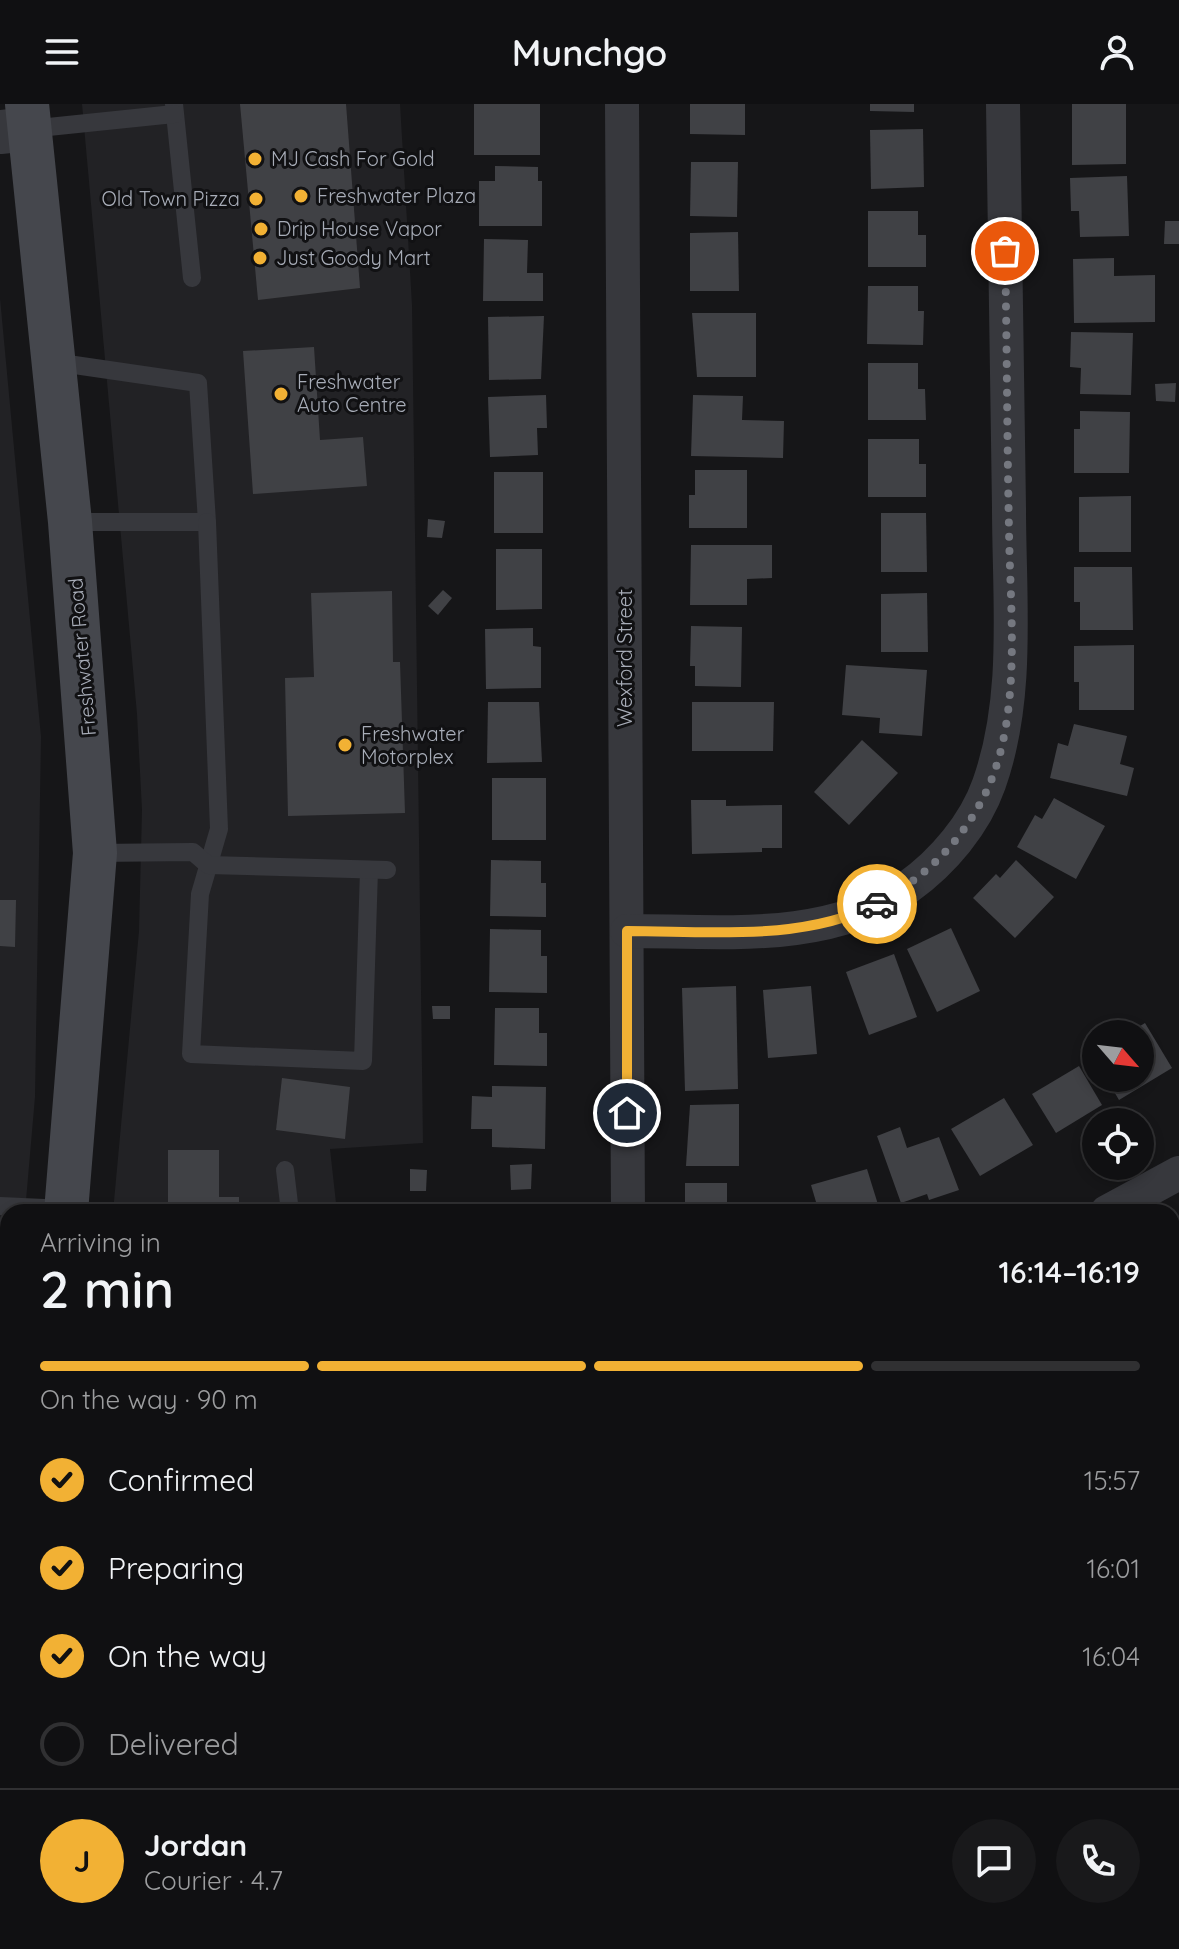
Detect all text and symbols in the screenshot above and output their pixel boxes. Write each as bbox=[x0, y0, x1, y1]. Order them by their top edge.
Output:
icon: menu bbox=[40, 30, 84, 74]
text: Munchgo bbox=[512, 30, 667, 75]
icon: person bbox=[1095, 30, 1139, 74]
place label: MJ Cash For Gold bbox=[271, 146, 435, 171]
marker: MJ Cash For Gold bbox=[246, 150, 264, 168]
place label: Freshwater Plaza bbox=[317, 183, 476, 208]
place label: Old Town Pizza bbox=[101, 186, 240, 211]
marker: Freshwater Plaza bbox=[292, 187, 310, 205]
marker: Old Town Pizza bbox=[247, 190, 265, 208]
place label: Drip House Vapor bbox=[277, 216, 442, 241]
pin bbox=[971, 217, 1039, 285]
marker: Drip House Vapor bbox=[252, 220, 270, 238]
icon: bag bbox=[983, 229, 1027, 273]
place label: Just Goody Mart bbox=[276, 245, 431, 270]
marker: Just Goody Mart bbox=[251, 249, 269, 267]
place label: Freshwater Auto Centre bbox=[297, 369, 407, 417]
marker: Freshwater Auto Centre bbox=[272, 385, 290, 403]
street label: Freshwater Road bbox=[62, 577, 101, 737]
street label: Wexford Street bbox=[612, 589, 637, 727]
place label: Freshwater Motorplex bbox=[361, 721, 465, 769]
marker: Freshwater Motorplex bbox=[336, 736, 354, 754]
courier bbox=[837, 864, 917, 944]
icon: car bbox=[855, 882, 899, 926]
north arrow bbox=[1082, 1020, 1154, 1092]
map controls bbox=[1082, 1020, 1154, 1180]
pin bbox=[593, 1079, 661, 1147]
icon: home bbox=[605, 1091, 649, 1135]
button: locate bbox=[1082, 1108, 1154, 1180]
text: Arriving in bbox=[40, 1226, 161, 1259]
text: 16:14–16:19 bbox=[999, 1253, 1140, 1291]
text: 2 min bbox=[40, 1256, 174, 1321]
text: On the way · 90 m bbox=[40, 1383, 258, 1416]
icon: check bbox=[40, 1458, 84, 1502]
text: Confirmed bbox=[108, 1461, 254, 1499]
text: 15:57 bbox=[1084, 1464, 1140, 1497]
icon: check bbox=[40, 1546, 84, 1590]
text: Preparing bbox=[108, 1549, 244, 1587]
text: 16:01 bbox=[1086, 1552, 1140, 1585]
icon: check bbox=[40, 1634, 84, 1678]
text: On the way bbox=[108, 1637, 267, 1675]
text: 16:04 bbox=[1082, 1640, 1140, 1673]
text: Delivered bbox=[108, 1725, 239, 1763]
button: chat bbox=[952, 1819, 1036, 1903]
button: phone bbox=[1056, 1819, 1140, 1903]
text: Jordan bbox=[144, 1826, 247, 1864]
text: J bbox=[74, 1842, 90, 1880]
text: Courier · 4.7 bbox=[144, 1864, 283, 1897]

